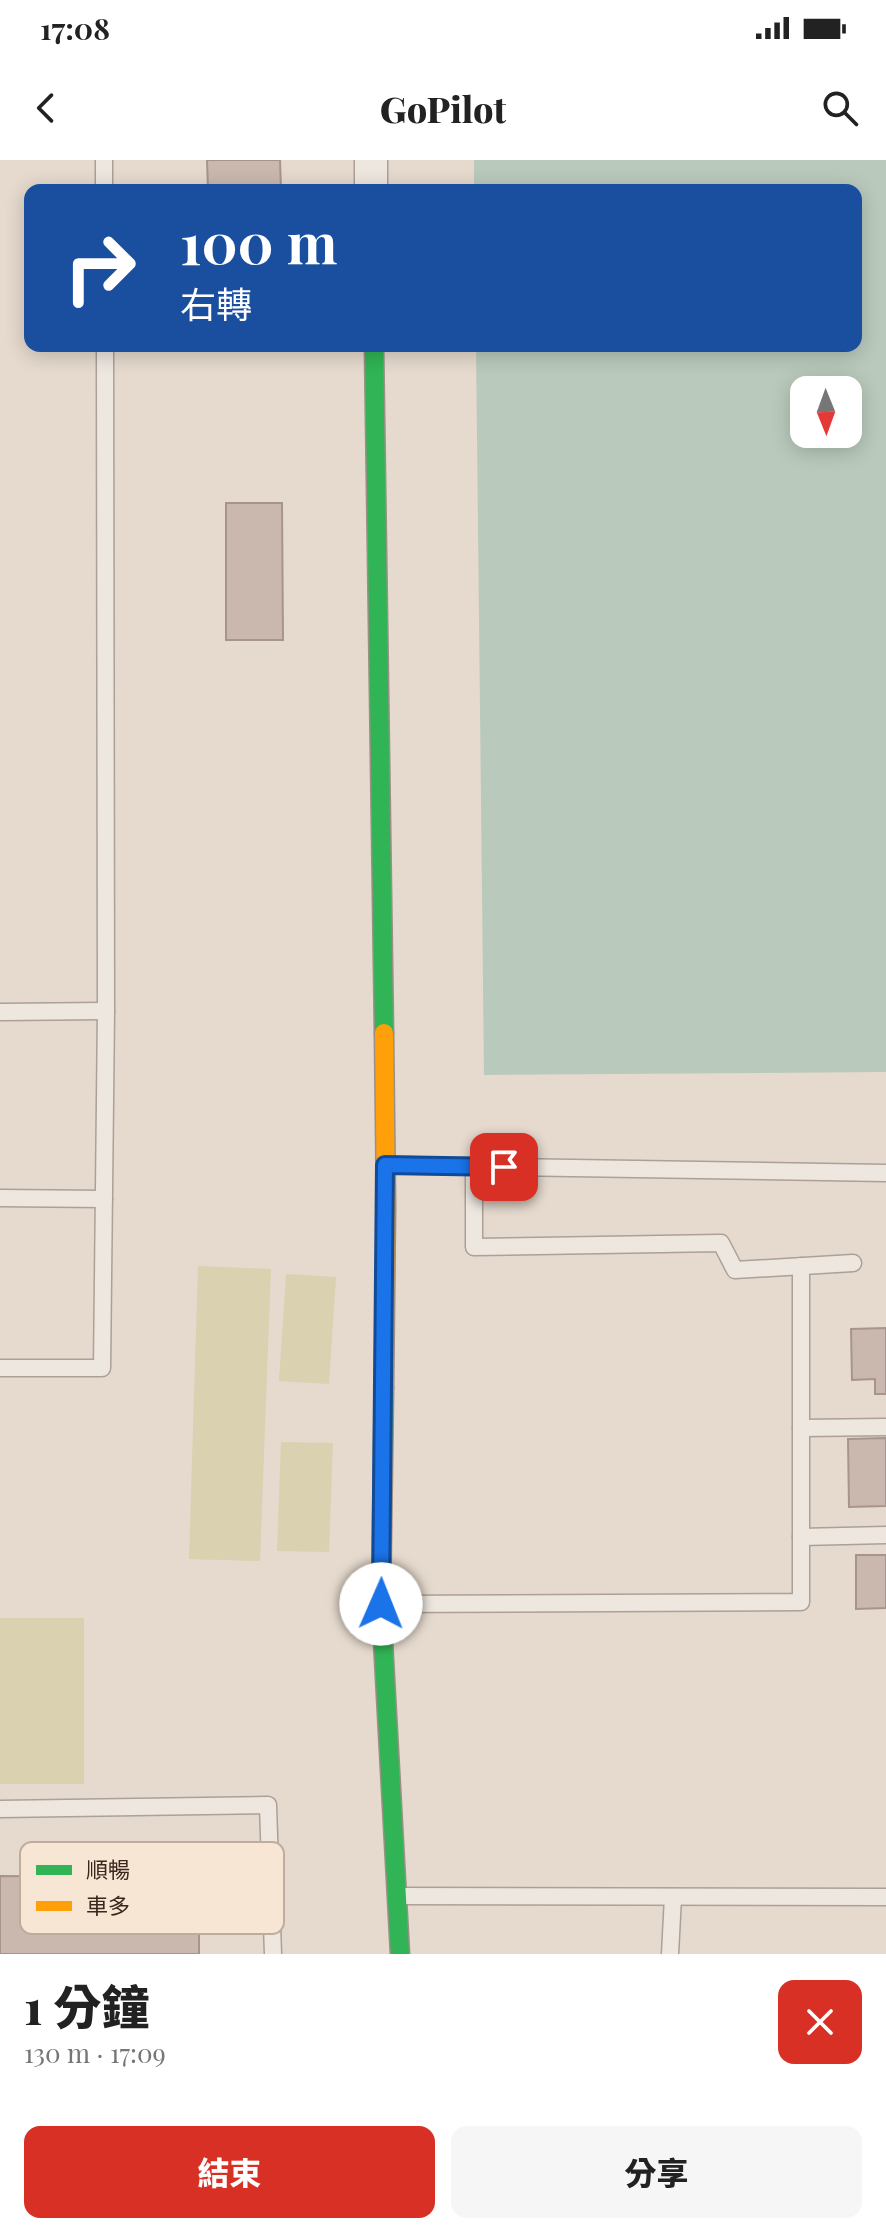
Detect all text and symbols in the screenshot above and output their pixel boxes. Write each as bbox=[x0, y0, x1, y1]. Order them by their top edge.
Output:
text: 17:08 bbox=[40, 8, 110, 48]
text: GoPilot bbox=[380, 84, 506, 132]
icon: back bbox=[24, 86, 68, 130]
icon: search bbox=[818, 86, 862, 130]
text: 100 m bbox=[180, 204, 337, 279]
icon: right bbox=[48, 216, 152, 320]
text: 右轉 bbox=[180, 279, 252, 327]
north arrow bbox=[790, 376, 862, 448]
map controls bbox=[790, 376, 862, 448]
pin bbox=[470, 1133, 538, 1201]
icon: arrive bbox=[482, 1145, 526, 1189]
position arrow bbox=[339, 1562, 423, 1646]
legend bbox=[20, 1842, 284, 1934]
text: 順暢 bbox=[86, 1854, 130, 1884]
text: 車多 bbox=[86, 1890, 130, 1920]
text: 1 分鐘 bbox=[24, 1973, 150, 2037]
button: close bbox=[778, 1980, 862, 2064]
text: 130 m · 17:09 bbox=[24, 2035, 166, 2070]
button: 結束 bbox=[24, 2126, 435, 2218]
button: 分享 bbox=[451, 2126, 862, 2218]

